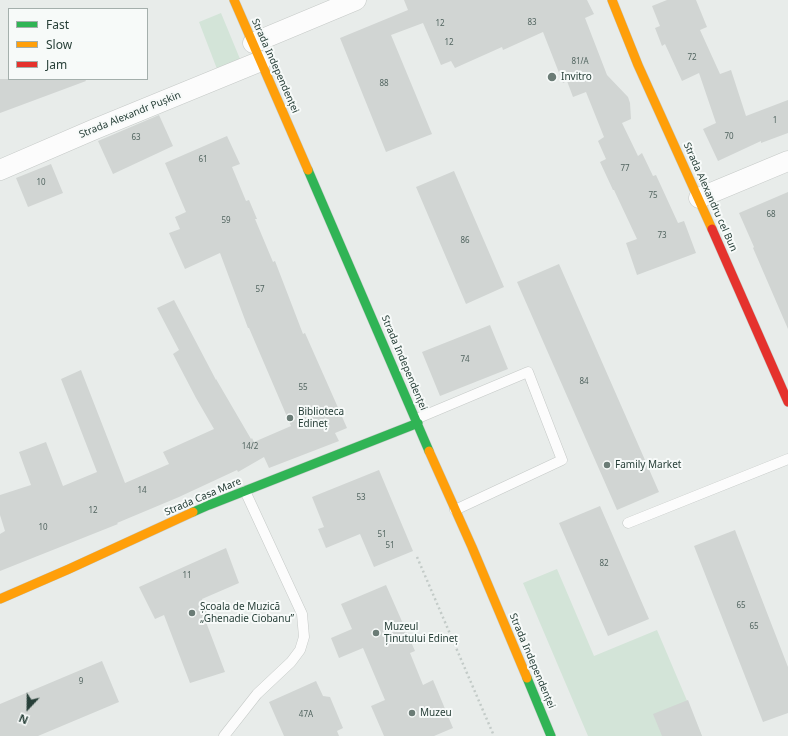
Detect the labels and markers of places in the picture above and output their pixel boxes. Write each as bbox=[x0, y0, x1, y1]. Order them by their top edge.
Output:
marker: Invitro bbox=[546, 71, 558, 83]
place label: Invitro bbox=[561, 71, 592, 83]
place label: Biblioteca Edineț bbox=[298, 406, 344, 430]
marker: Biblioteca Edineț bbox=[285, 413, 295, 423]
place label: Family Market bbox=[615, 459, 681, 471]
marker: Family Market bbox=[602, 460, 612, 470]
place label: Școala de Muzică „Ghenadie Ciobanu” bbox=[200, 601, 294, 624]
marker: Școala de Muzică „Ghenadie Ciobanu” bbox=[187, 608, 197, 618]
place label: Muzeul Ținutului Edineț bbox=[384, 621, 458, 644]
marker: Muzeul Ținutului Edineț bbox=[371, 628, 381, 638]
place label: Muzeu bbox=[420, 707, 452, 719]
marker: Muzeu bbox=[407, 708, 417, 718]

